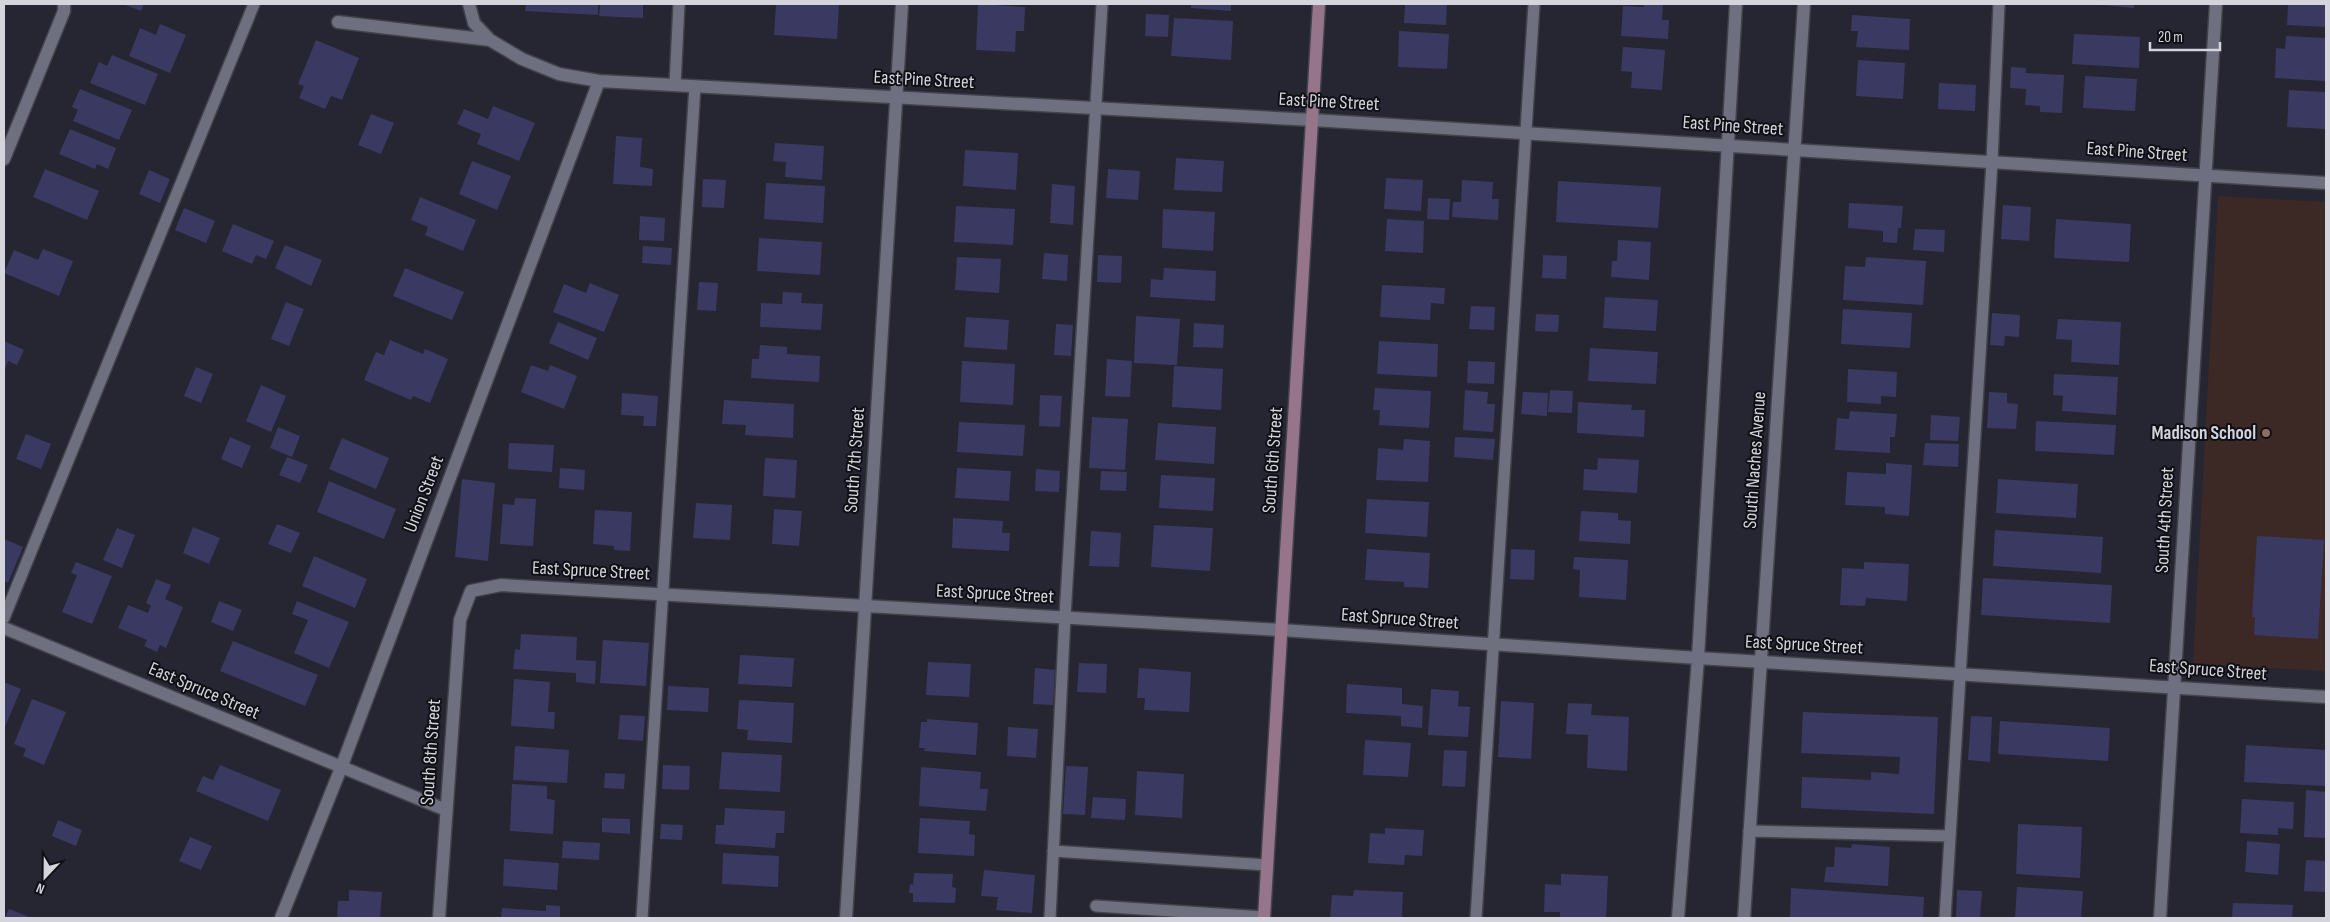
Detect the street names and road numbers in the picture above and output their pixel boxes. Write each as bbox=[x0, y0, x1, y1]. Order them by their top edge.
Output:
street label: East Pine Street bbox=[873, 66, 975, 94]
street label: East Pine Street bbox=[1278, 88, 1380, 116]
street label: East Pine Street bbox=[1682, 111, 1784, 141]
street label: East Pine Street bbox=[2086, 137, 2188, 167]
street label: South Naches Avenue bbox=[1739, 391, 1771, 529]
street label: South 7th Street bbox=[840, 406, 870, 514]
street label: South 6th Street bbox=[1258, 406, 1288, 514]
street label: Union Street bbox=[399, 452, 449, 536]
street label: South 4th Street bbox=[2151, 466, 2179, 573]
street label: East Spruce Street bbox=[531, 556, 651, 586]
street label: East Spruce Street bbox=[935, 579, 1055, 609]
street label: East Spruce Street bbox=[1340, 603, 1460, 635]
street label: East Spruce Street bbox=[1744, 630, 1864, 660]
street label: East Spruce Street bbox=[2148, 654, 2268, 686]
street label: East Spruce Street bbox=[145, 657, 263, 725]
street label: South 8th Street bbox=[416, 698, 446, 806]

